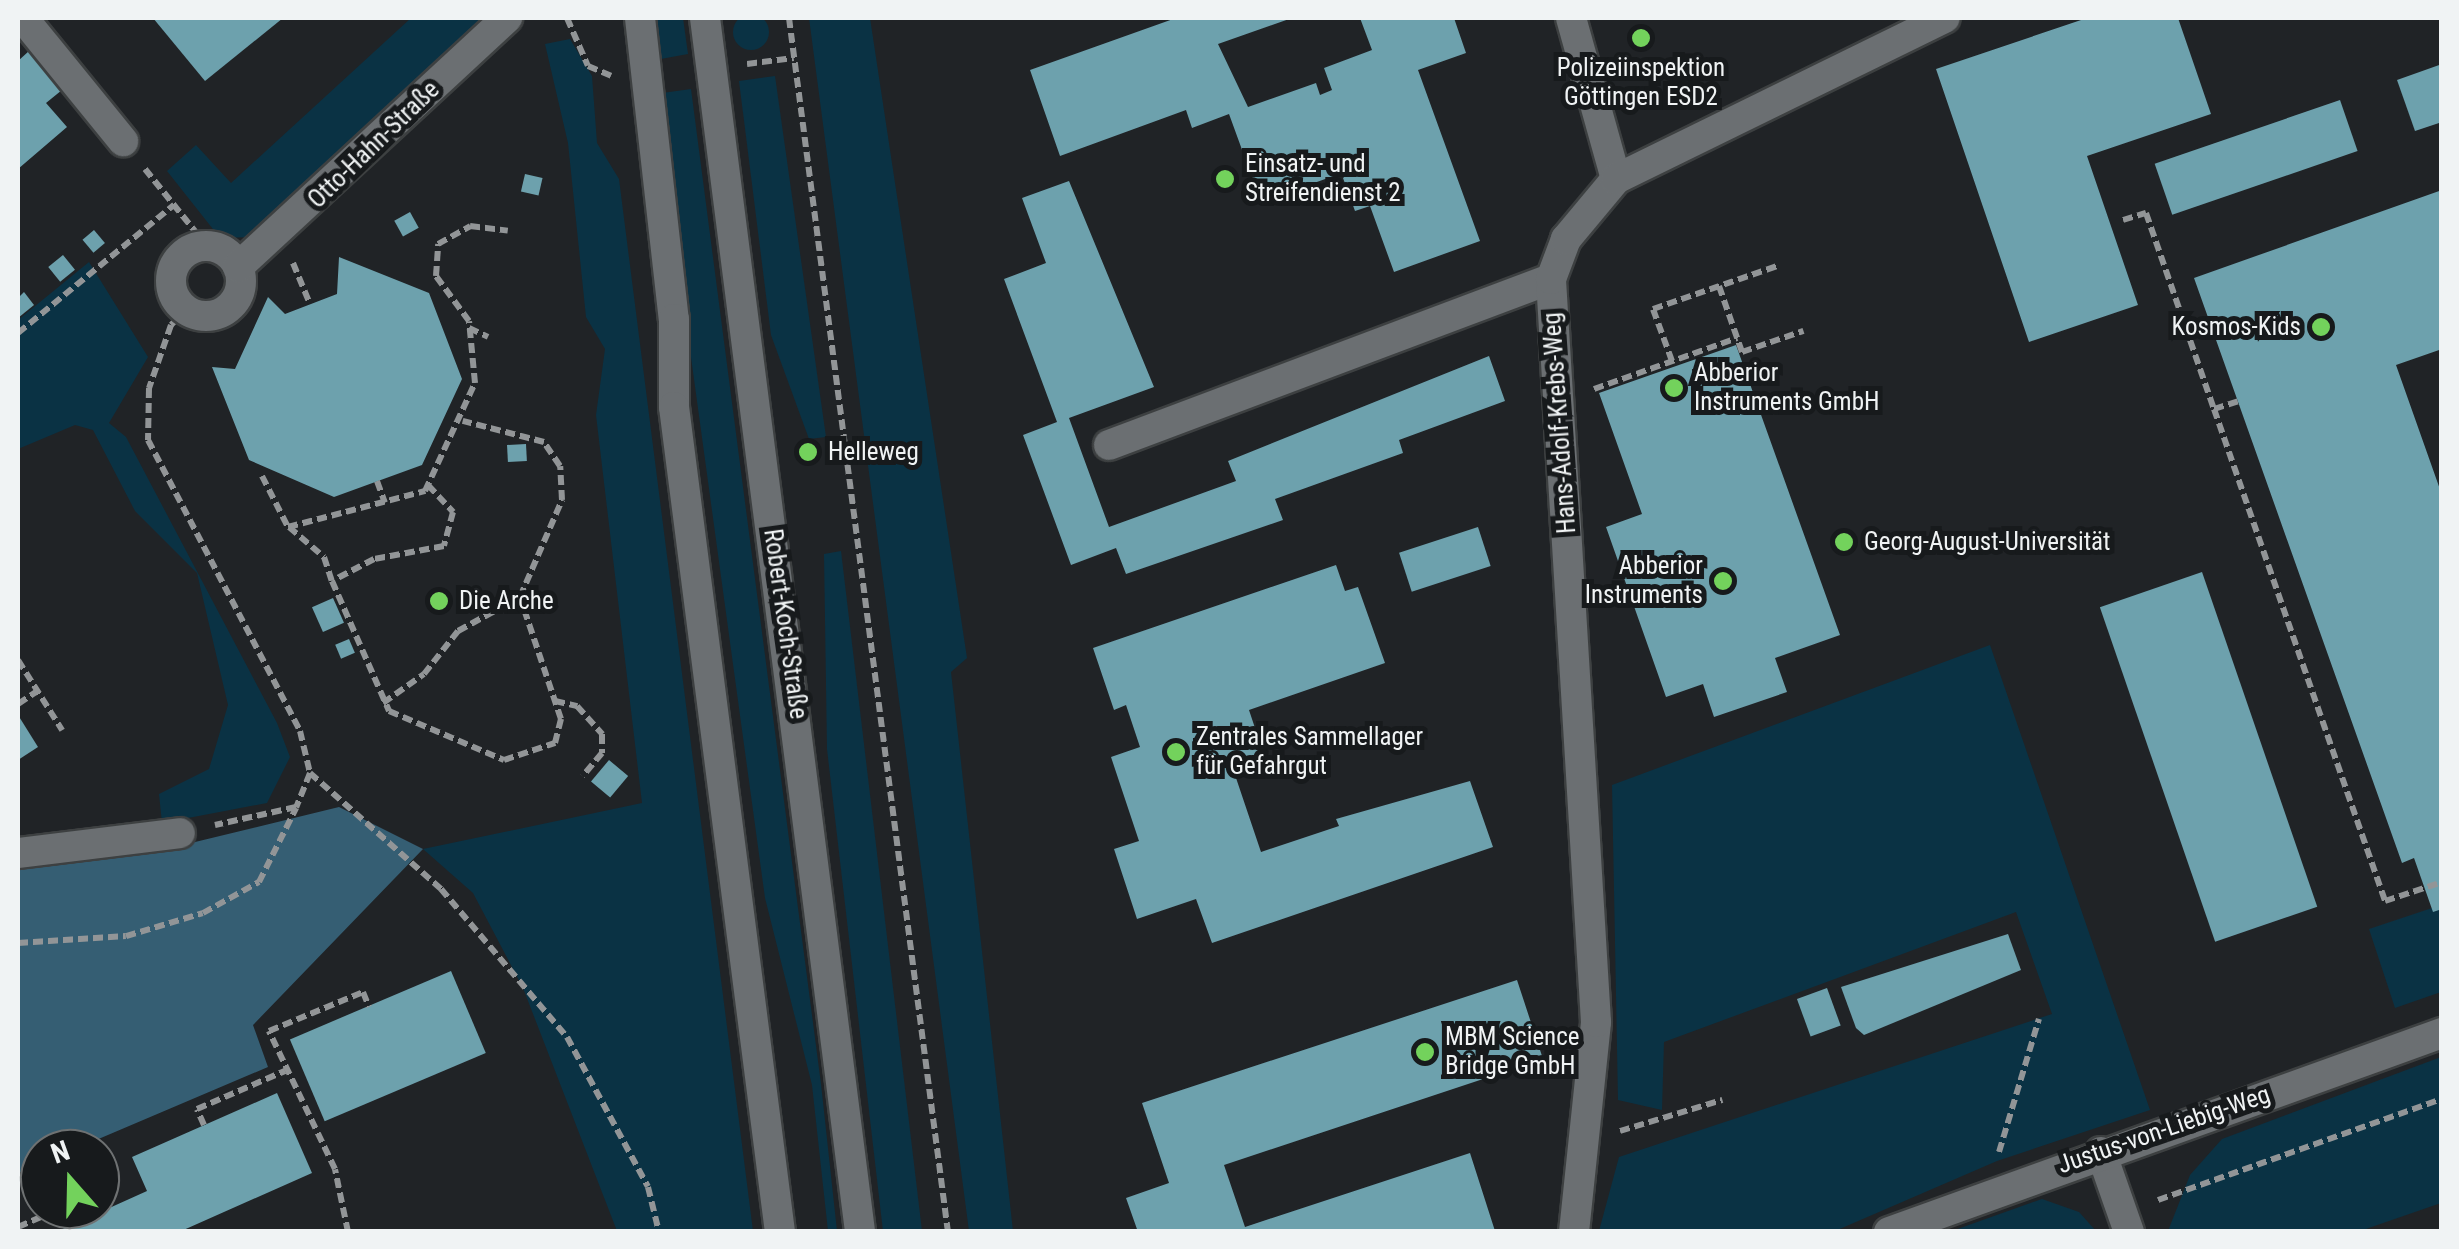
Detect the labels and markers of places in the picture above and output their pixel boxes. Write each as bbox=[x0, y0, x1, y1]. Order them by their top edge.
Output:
marker: Polizeiinspektion Göttingen ESD2 bbox=[1630, 27, 1652, 49]
place label: Polizeiinspektion Göttingen ESD2 bbox=[1557, 54, 1725, 113]
place label: Einsatz- und Streifendienst 2 bbox=[1245, 150, 1400, 209]
marker: Einsatz- und Streifendienst 2 bbox=[1214, 168, 1236, 190]
place label: Kosmos-Kids bbox=[2172, 312, 2301, 342]
marker: Kosmos-Kids bbox=[2310, 316, 2332, 338]
place label: Abberior Instruments GmbH bbox=[1694, 359, 1879, 418]
marker: Abberior Instruments GmbH bbox=[1663, 377, 1685, 399]
place label: Helleweg bbox=[828, 437, 919, 467]
marker: Helleweg bbox=[797, 441, 819, 463]
place label: Georg-August-Universität bbox=[1864, 527, 2110, 557]
marker: Georg-August-Universität bbox=[1833, 531, 1855, 553]
place label: Abberior Instruments bbox=[1585, 552, 1703, 611]
marker: Abberior Instruments bbox=[1712, 570, 1734, 592]
place label: Die Arche bbox=[459, 586, 554, 616]
marker: Die Arche bbox=[428, 590, 450, 612]
place label: Zentrales Sammellager für Gefahrgut bbox=[1196, 723, 1423, 782]
marker: Zentrales Sammellager für Gefahrgut bbox=[1165, 741, 1187, 763]
place label: MBM Science Bridge GmbH bbox=[1445, 1023, 1579, 1082]
marker: MBM Science Bridge GmbH bbox=[1414, 1041, 1436, 1063]

